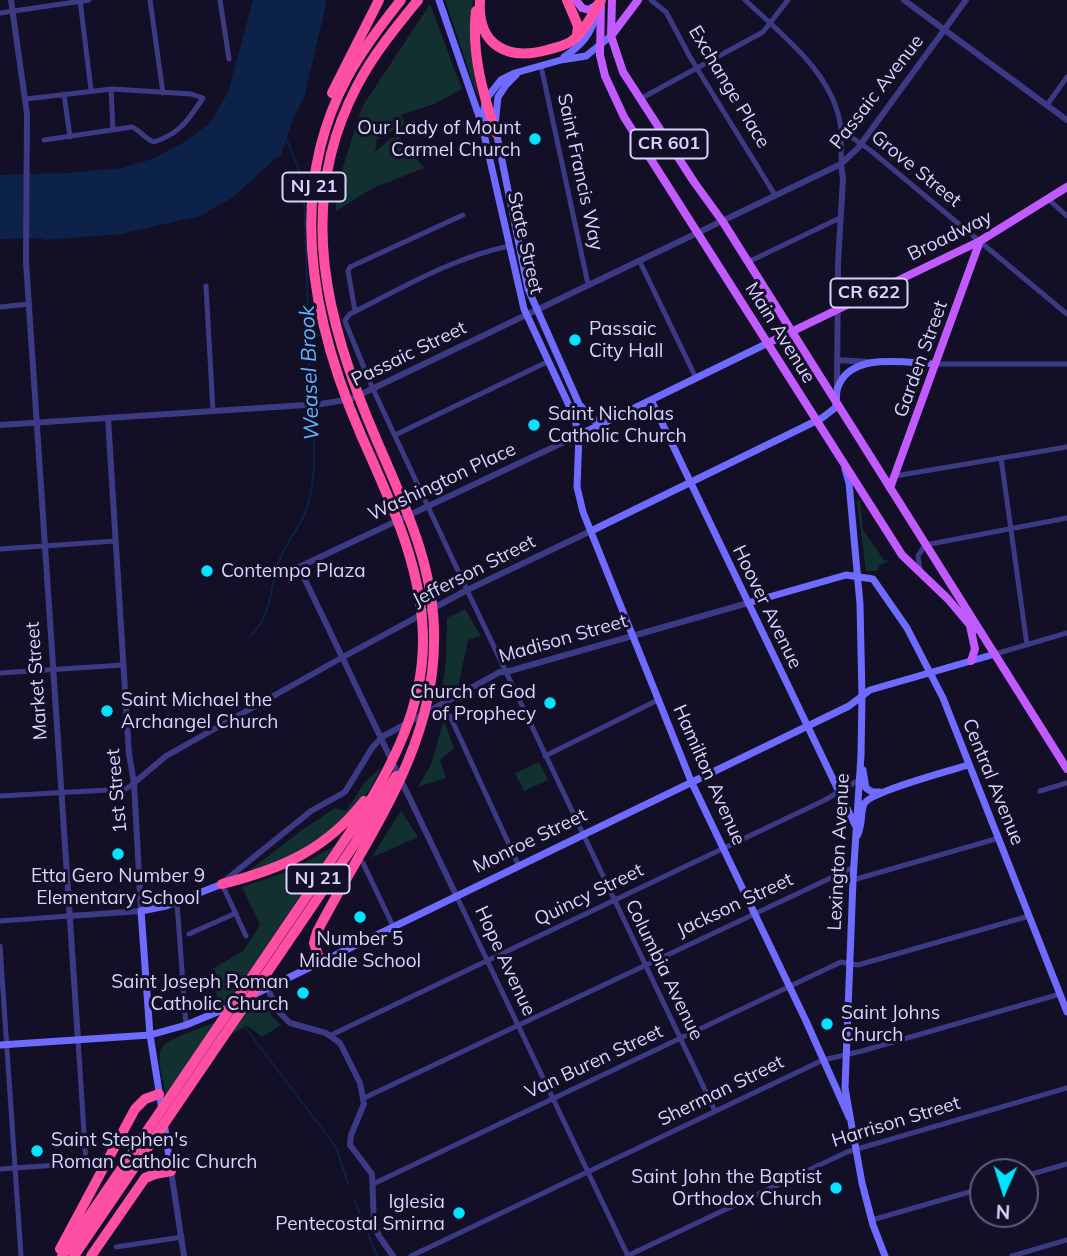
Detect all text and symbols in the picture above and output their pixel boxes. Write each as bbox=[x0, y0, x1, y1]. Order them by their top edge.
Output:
street label: Exchange Place bbox=[683, 22, 775, 152]
street label: Passaic Avenue bbox=[825, 30, 929, 154]
street label: Saint Francis Way bbox=[552, 91, 608, 253]
place label: Our Lady of Mount Carmel Church bbox=[357, 117, 521, 161]
street label: Grove Street bbox=[866, 126, 966, 212]
road number: CR 601 bbox=[630, 130, 708, 159]
marker: Our Lady of Mount Carmel Church bbox=[527, 131, 543, 147]
road number: NJ 21 bbox=[282, 172, 346, 202]
street label: State Street bbox=[502, 190, 548, 296]
street label: Broadway bbox=[904, 206, 996, 266]
street label: Main Avenue bbox=[740, 278, 820, 388]
road number: CR 622 bbox=[830, 278, 908, 307]
street label: Garden Street bbox=[889, 298, 953, 420]
water label: Weasel Brook bbox=[295, 305, 325, 441]
street label: Passaic Street bbox=[348, 316, 470, 392]
place label: Passaic City Hall bbox=[589, 318, 663, 362]
marker: Passaic City Hall bbox=[567, 332, 583, 348]
place label: Saint Nicholas Catholic Church bbox=[548, 403, 687, 447]
marker: Saint Nicholas Catholic Church bbox=[526, 417, 542, 433]
street label: Washington Place bbox=[364, 438, 520, 526]
street label: Jefferson Street bbox=[409, 530, 539, 612]
street label: Hoover Avenue bbox=[727, 542, 807, 672]
place label: Contempo Plaza bbox=[221, 560, 366, 582]
marker: Contempo Plaza bbox=[199, 563, 215, 579]
street label: Madison Street bbox=[496, 610, 630, 668]
street label: Market Street bbox=[21, 621, 53, 741]
place label: Church of God of Prophecy bbox=[410, 681, 536, 725]
place label: Saint Michael the Archangel Church bbox=[121, 689, 278, 733]
marker: Church of God of Prophecy bbox=[542, 695, 558, 711]
street label: Hamilton Avenue bbox=[668, 701, 750, 849]
marker: Saint Michael the Archangel Church bbox=[99, 703, 115, 719]
street label: Central Avenue bbox=[957, 715, 1029, 849]
street label: 1st Street bbox=[102, 748, 132, 834]
street label: Lexington Avenue bbox=[823, 773, 855, 931]
street label: Monroe Street bbox=[469, 804, 591, 878]
marker: Etta Gero Number 9 Elementary School bbox=[110, 846, 126, 862]
street label: Quincy Street bbox=[531, 859, 647, 931]
road number: NJ 21 bbox=[286, 864, 350, 894]
place label: Etta Gero Number 9 Elementary School bbox=[31, 865, 205, 909]
street label: Jackson Street bbox=[673, 868, 797, 942]
street label: Columbia Avenue bbox=[620, 896, 708, 1044]
street label: Hope Avenue bbox=[470, 903, 540, 1019]
marker: Number 5 Middle School bbox=[352, 909, 368, 925]
place label: Number 5 Middle School bbox=[299, 928, 421, 972]
place label: Saint Joseph Roman Catholic Church bbox=[111, 971, 289, 1015]
marker: Saint Joseph Roman Catholic Church bbox=[295, 985, 311, 1001]
place label: Saint Johns Church bbox=[841, 1002, 940, 1046]
marker: Saint Johns Church bbox=[819, 1016, 835, 1032]
street label: Van Buren Street bbox=[522, 1020, 666, 1104]
street label: Sherman Street bbox=[654, 1051, 788, 1131]
street label: Harrison Street bbox=[829, 1092, 963, 1152]
place label: Saint Stephen's Roman Catholic Church bbox=[51, 1129, 257, 1173]
marker: Saint Stephen's Roman Catholic Church bbox=[29, 1143, 45, 1159]
north arrow bbox=[969, 1158, 1039, 1228]
place label: Saint John the Baptist Orthodox Church bbox=[631, 1166, 822, 1210]
marker: Saint John the Baptist Orthodox Church bbox=[828, 1180, 844, 1196]
place label: Iglesia Pentecostal Smirna bbox=[275, 1191, 445, 1235]
text: N bbox=[995, 1200, 1011, 1224]
marker: Iglesia Pentecostal Smirna bbox=[451, 1205, 467, 1221]

